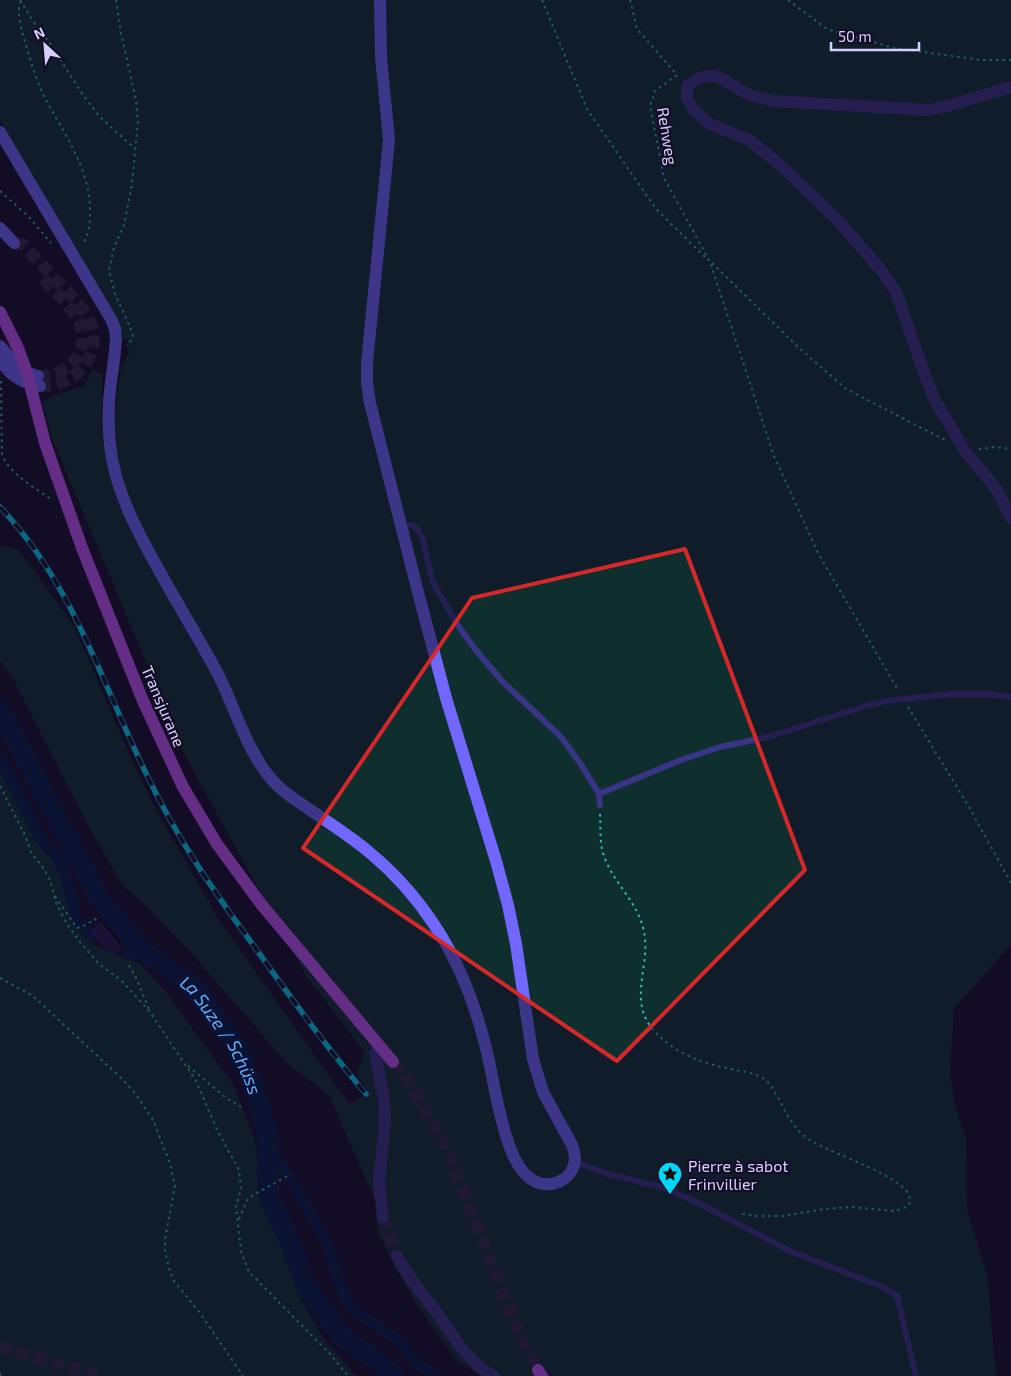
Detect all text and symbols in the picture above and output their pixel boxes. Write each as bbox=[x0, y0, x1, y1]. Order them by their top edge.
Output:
north arrow bbox=[20, 20, 70, 70]
scale bar bbox=[831, 20, 918, 52]
text: N bbox=[31, 23, 47, 43]
text: 50 m bbox=[838, 27, 872, 45]
street label: Rehweg bbox=[654, 106, 682, 166]
street label: Transjurane bbox=[137, 662, 190, 750]
water label: La Suze / Schüss bbox=[176, 971, 266, 1097]
place label: Pierre à sabot Frinvillier bbox=[688, 1156, 788, 1193]
place icon: Pierre à sabot Frinvillier bbox=[657, 1161, 683, 1195]

